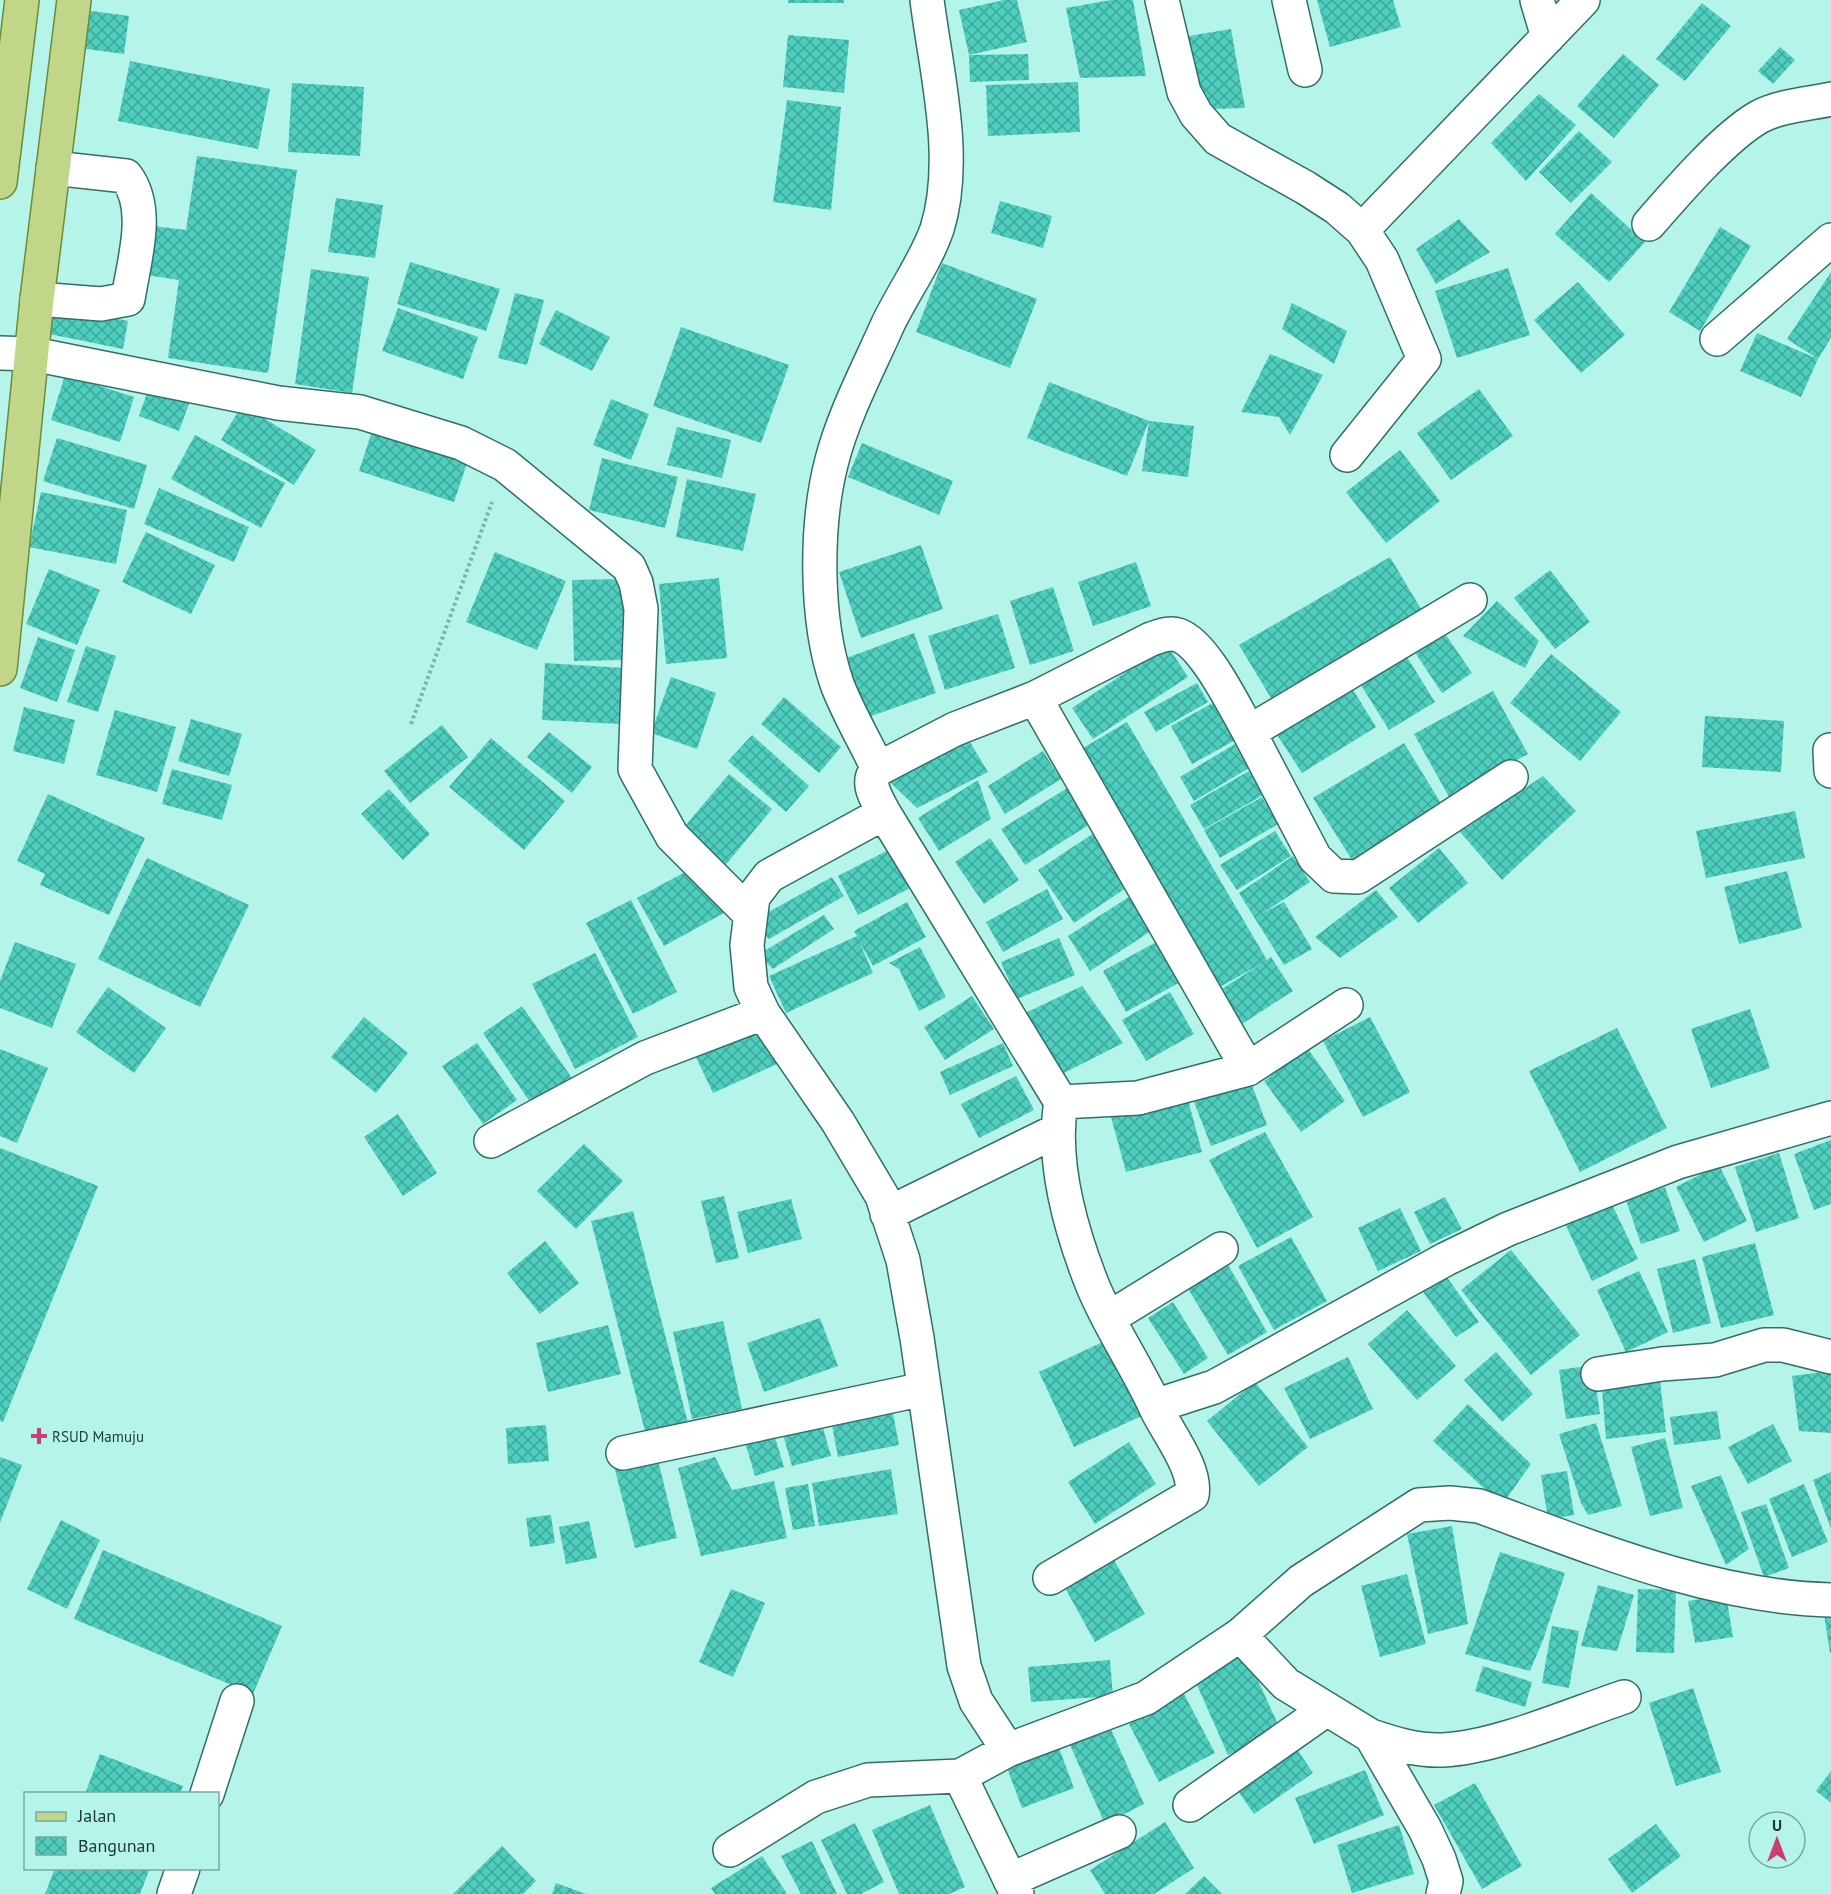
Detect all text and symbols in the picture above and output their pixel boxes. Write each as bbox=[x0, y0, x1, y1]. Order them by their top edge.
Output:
marker: RSUD Mamuju bbox=[30, 1427, 48, 1445]
place label: RSUD Mamuju bbox=[52, 1427, 144, 1446]
legend bbox=[24, 1792, 219, 1870]
text: Jalan bbox=[77, 1804, 116, 1827]
north arrow bbox=[1747, 1810, 1807, 1870]
text: U bbox=[1772, 1815, 1782, 1835]
text: Bangunan bbox=[78, 1834, 155, 1857]

